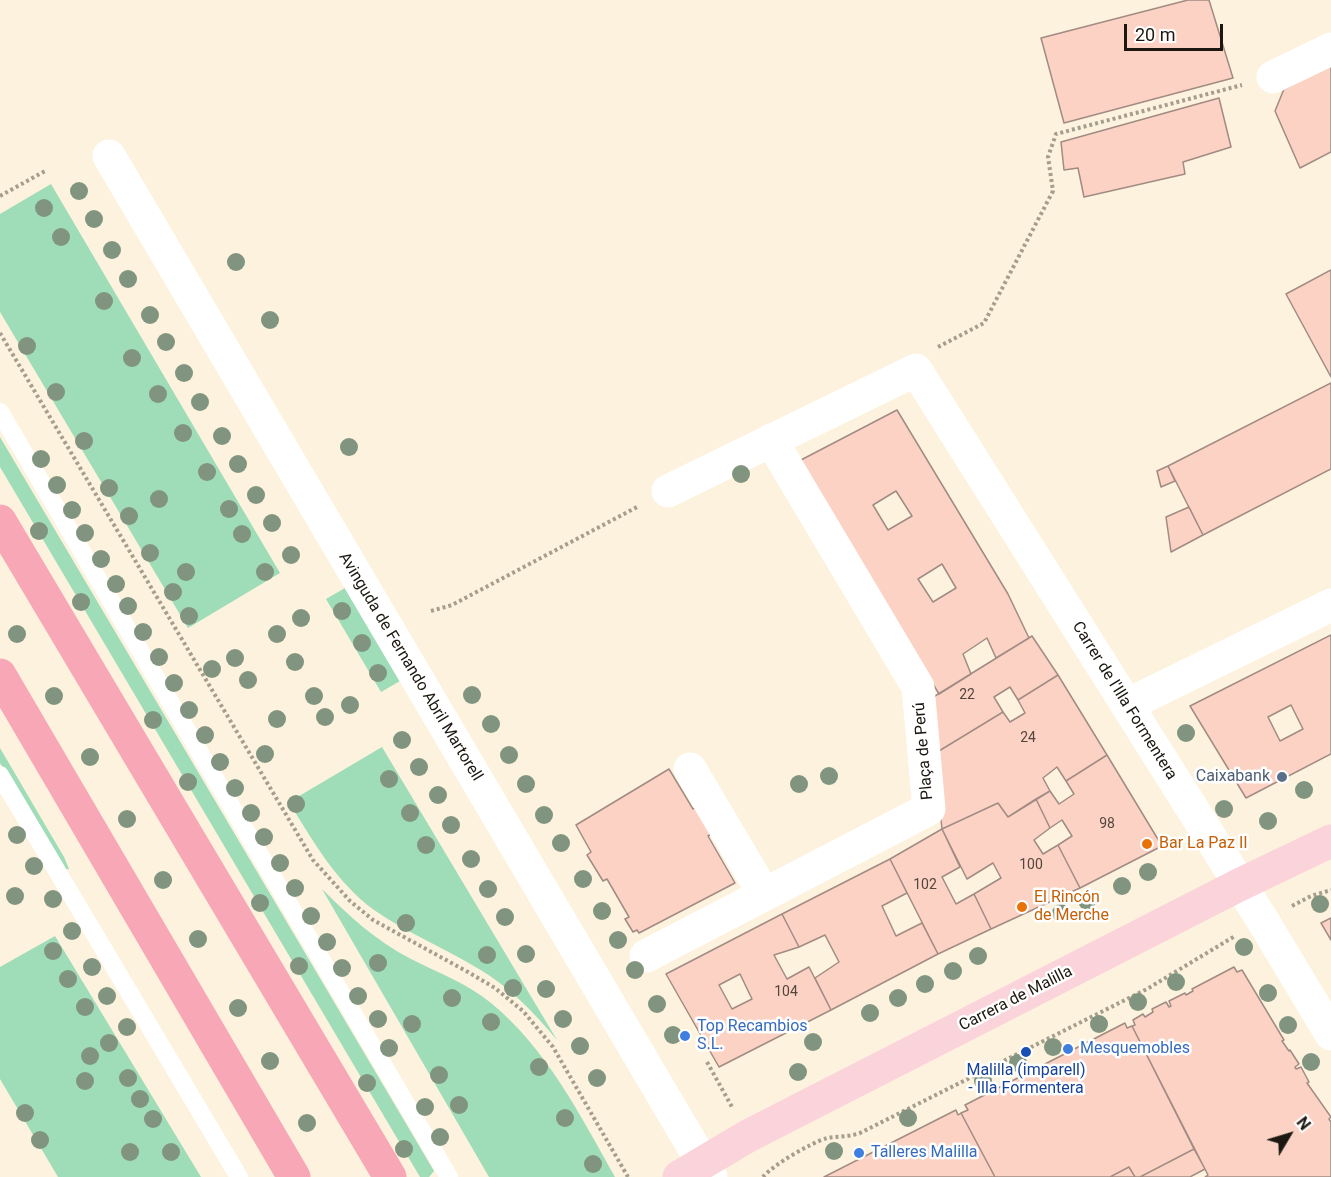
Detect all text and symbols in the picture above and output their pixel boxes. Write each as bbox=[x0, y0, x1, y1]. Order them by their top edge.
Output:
scale bar bbox=[1127, 12, 1226, 50]
text: 20 m bbox=[1135, 24, 1175, 45]
street label: Avinguda de Fernando Abril Martorell bbox=[334, 549, 486, 785]
street label: Carrer de l'Illa Formentera bbox=[1067, 618, 1181, 784]
house number: 22 bbox=[959, 687, 975, 703]
street label: Plaça de Perú bbox=[910, 701, 938, 801]
house number: 24 bbox=[1020, 730, 1036, 746]
place label: Caixabank bbox=[1196, 767, 1270, 787]
marker: Caixabank bbox=[1275, 770, 1289, 784]
house number: 98 bbox=[1099, 816, 1115, 832]
place label: Bar La Paz II bbox=[1159, 834, 1248, 854]
marker: Bar La Paz II bbox=[1140, 837, 1154, 851]
house number: 100 bbox=[1019, 857, 1043, 873]
house number: 102 bbox=[913, 877, 937, 893]
place label: El Rincón de Merche bbox=[1034, 888, 1109, 926]
marker: El Rincón de Merche bbox=[1015, 900, 1029, 914]
street label: Carrera de Malilla bbox=[956, 962, 1076, 1036]
house number: 104 bbox=[774, 984, 798, 1000]
place label: Top Recambios S.L. bbox=[697, 1017, 808, 1055]
marker: Top Recambios S.L. bbox=[678, 1029, 692, 1043]
place label: Mesquemobles bbox=[1080, 1039, 1190, 1059]
marker: Mesquemobles bbox=[1061, 1042, 1075, 1056]
marker: Malilla (imparell) - Illa Formentera bbox=[1019, 1045, 1033, 1059]
place label: Malilla (imparell) - Illa Formentera bbox=[966, 1061, 1086, 1099]
north arrow bbox=[1259, 1105, 1319, 1165]
text: N bbox=[1293, 1113, 1315, 1134]
place label: Talleres Malilla bbox=[871, 1143, 978, 1163]
marker: Talleres Malilla bbox=[852, 1146, 866, 1160]

